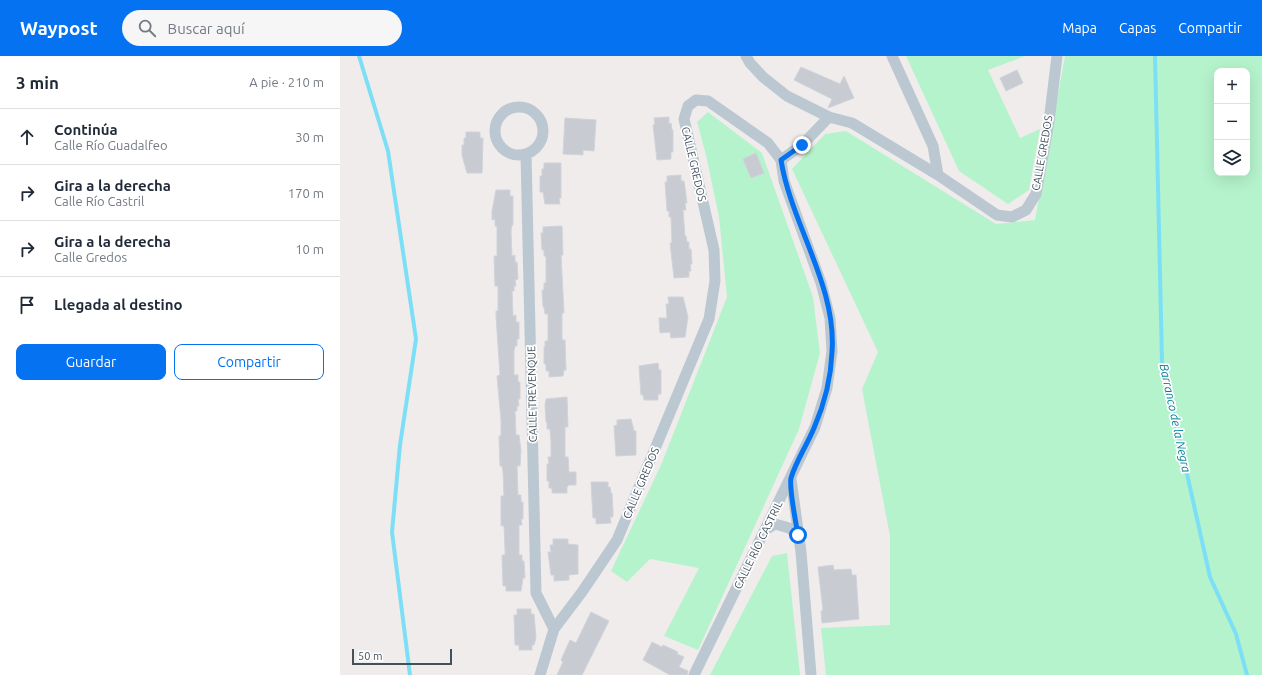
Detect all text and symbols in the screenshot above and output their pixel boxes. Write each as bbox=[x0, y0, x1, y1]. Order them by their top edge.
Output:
search box bbox=[122, 10, 402, 46]
text: Waypost bbox=[20, 17, 98, 39]
icon: search bbox=[136, 17, 158, 39]
text: Buscar aquí bbox=[168, 20, 245, 37]
text: Mapa bbox=[1062, 20, 1097, 36]
text: Capas bbox=[1119, 20, 1156, 36]
text: Compartir bbox=[1178, 20, 1242, 36]
map controls bbox=[1214, 68, 1250, 176]
button: + bbox=[1214, 68, 1250, 104]
text: 3 min bbox=[16, 73, 59, 92]
text: A pie · 210 m bbox=[249, 75, 324, 89]
button: − bbox=[1214, 104, 1250, 140]
street label: CALLE GREDOS bbox=[1029, 114, 1055, 192]
text: Continúa bbox=[54, 121, 118, 138]
street label: CALLE GREDOS bbox=[680, 125, 708, 203]
icon: ahead bbox=[16, 126, 38, 148]
text: 30 m bbox=[295, 130, 324, 144]
route end bbox=[793, 136, 811, 154]
text: Calle Río Guadalfeo bbox=[54, 138, 168, 152]
button: layers bbox=[1214, 140, 1250, 176]
text: Gira a la derecha bbox=[54, 177, 171, 194]
icon: right bbox=[16, 182, 38, 204]
text: 170 m bbox=[288, 186, 324, 200]
text: Calle Río Castril bbox=[54, 194, 144, 208]
text: Gira a la derecha bbox=[54, 233, 171, 250]
icon: right bbox=[16, 238, 38, 260]
text: 10 m bbox=[295, 242, 324, 256]
text: Calle Gredos bbox=[54, 250, 127, 264]
icon: arrive bbox=[16, 294, 38, 316]
text: Llegada al destino bbox=[54, 296, 183, 313]
button: Guardar bbox=[16, 344, 166, 380]
button: Compartir bbox=[174, 344, 324, 380]
street label: CALLE TREVENQUE bbox=[525, 346, 539, 442]
water label: Barranco de la Negra bbox=[1158, 362, 1193, 474]
street label: CALLE GREDOS bbox=[621, 445, 662, 521]
street label: CALLE RÍO CASTRIL bbox=[731, 498, 785, 591]
route start bbox=[789, 526, 807, 544]
scale bar bbox=[352, 647, 452, 666]
text: 50 m bbox=[358, 650, 382, 662]

